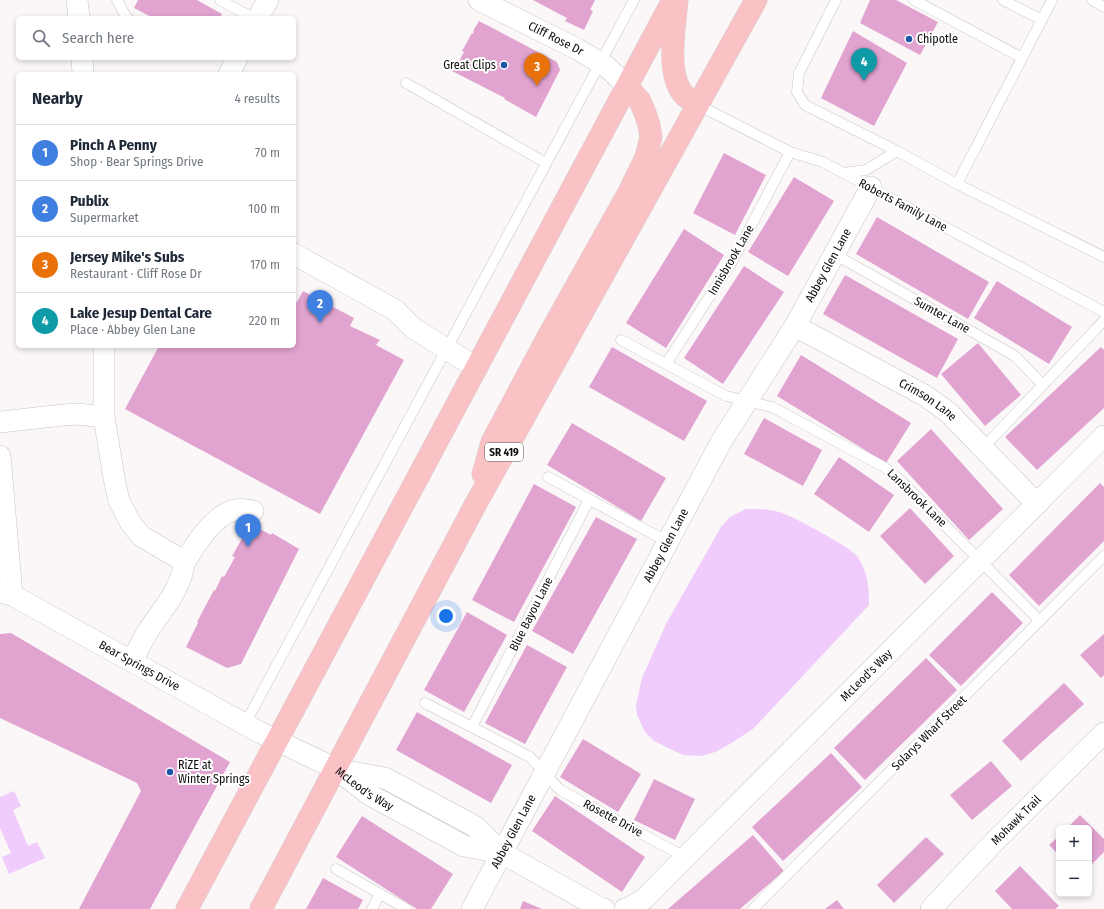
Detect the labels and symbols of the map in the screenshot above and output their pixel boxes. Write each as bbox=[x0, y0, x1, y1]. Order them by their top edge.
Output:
street label: Cliff Rose Dr bbox=[526, 19, 587, 59]
place label: Chipotle bbox=[917, 32, 958, 46]
marker: Chipotle bbox=[904, 34, 914, 44]
pin: 4 bbox=[851, 48, 877, 81]
pin: 3 bbox=[524, 53, 550, 86]
place label: Great Clips bbox=[443, 58, 496, 72]
marker: Great Clips bbox=[499, 60, 509, 70]
street label: Roberts Family Lane bbox=[856, 176, 950, 234]
street label: Innisbrook Lane bbox=[705, 222, 757, 298]
street label: Abbey Glen Lane bbox=[802, 226, 854, 304]
pin: 2 bbox=[307, 290, 333, 323]
street label: Sumter Lane bbox=[912, 294, 972, 336]
street label: Crimson Lane bbox=[896, 376, 960, 424]
road number: SR 419 bbox=[485, 443, 523, 461]
street label: Lansbrook Lane bbox=[884, 466, 950, 530]
street label: Abbey Glen Lane bbox=[640, 506, 691, 585]
pin: 1 bbox=[235, 514, 261, 547]
street label: Blue Bayou Lane bbox=[506, 575, 556, 653]
your location bbox=[436, 606, 456, 626]
street label: Bear Springs Drive bbox=[97, 638, 182, 694]
street label: McLeod's Way bbox=[838, 646, 895, 704]
street label: Solarys Wharf Street bbox=[889, 693, 969, 773]
place label: RiZE at Winter Springs bbox=[178, 758, 250, 786]
street label: McLeod's Way bbox=[333, 764, 396, 814]
marker: RiZE at Winter Springs bbox=[165, 767, 175, 777]
street label: Abbey Glen Lane bbox=[488, 792, 539, 871]
street label: Mohawk Trail bbox=[988, 793, 1044, 848]
street label: Rosette Drive bbox=[581, 796, 645, 840]

